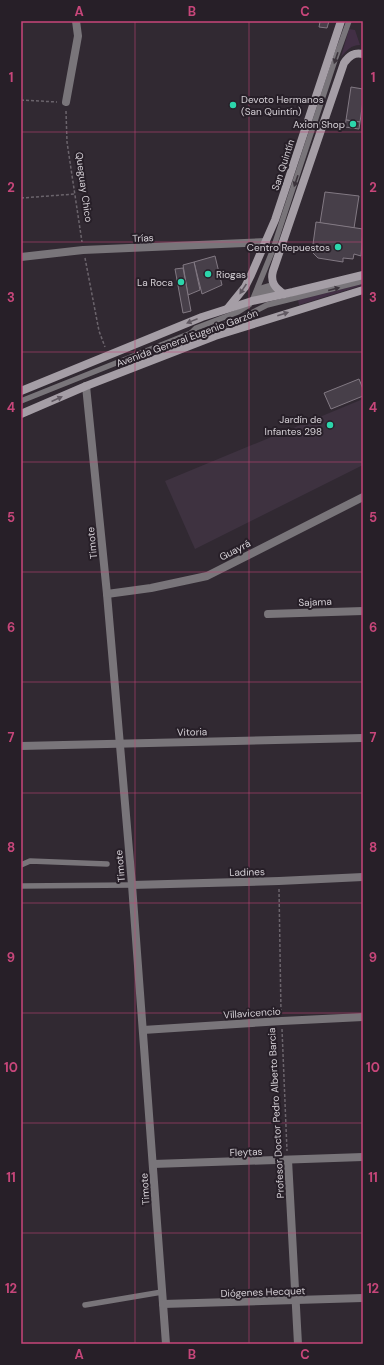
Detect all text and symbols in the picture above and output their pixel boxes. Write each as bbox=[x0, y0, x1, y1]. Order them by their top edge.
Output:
text: A bbox=[74, 3, 84, 20]
text: B bbox=[188, 3, 196, 20]
text: C bbox=[300, 3, 310, 20]
one-way arrow bbox=[332, 52, 338, 64]
text: 1 bbox=[9, 69, 13, 86]
text: 1 bbox=[371, 69, 375, 86]
place label: Devoto Hermanos (San Quintín) bbox=[241, 93, 324, 118]
marker: Devoto Hermanos (San Quintín) bbox=[228, 100, 238, 110]
place label: Axion Shop bbox=[293, 118, 345, 131]
marker: Axion Shop bbox=[348, 119, 358, 129]
street label: San Quintín bbox=[269, 137, 297, 192]
street label: Queguay Chico bbox=[73, 151, 95, 223]
one-way arrow bbox=[293, 176, 299, 188]
text: 2 bbox=[7, 179, 15, 196]
text: 2 bbox=[369, 179, 377, 196]
street label: Trías bbox=[132, 231, 154, 245]
place label: Centro Repuestos bbox=[247, 241, 330, 254]
marker: Centro Repuestos bbox=[333, 242, 343, 252]
place label: Riogas bbox=[216, 268, 246, 281]
marker: Riogas bbox=[203, 269, 213, 279]
place label: La Roca bbox=[137, 276, 173, 289]
marker: La Roca bbox=[176, 277, 186, 287]
one-way arrow bbox=[239, 284, 247, 294]
one-way arrow bbox=[328, 286, 340, 292]
text: 3 bbox=[7, 289, 15, 306]
text: 3 bbox=[369, 289, 377, 306]
street label: Avenida General Eugenio Garzón bbox=[114, 306, 260, 370]
one-way arrow bbox=[278, 311, 290, 317]
one-way arrow bbox=[186, 318, 197, 324]
one-way arrow bbox=[51, 396, 62, 402]
text: 4 bbox=[7, 399, 15, 416]
text: 4 bbox=[369, 399, 377, 416]
place label: Jardín de Infantes 298 bbox=[265, 413, 322, 438]
marker: Jardín de Infantes 298 bbox=[325, 420, 335, 430]
text: 5 bbox=[7, 509, 15, 526]
text: 5 bbox=[369, 509, 377, 526]
street label: Timote bbox=[84, 526, 100, 560]
street label: Guayrá bbox=[217, 537, 253, 563]
street label: Sajama bbox=[298, 595, 332, 609]
text: 6 bbox=[7, 619, 15, 636]
text: 6 bbox=[369, 619, 377, 636]
street label: Vitoria bbox=[177, 725, 207, 739]
text: 7 bbox=[8, 729, 15, 746]
text: 7 bbox=[370, 729, 377, 746]
text: 8 bbox=[7, 839, 15, 856]
text: 8 bbox=[369, 839, 377, 856]
street label: Timote bbox=[112, 849, 128, 883]
street label: Ladines bbox=[229, 865, 265, 879]
text: 9 bbox=[7, 949, 15, 966]
text: 9 bbox=[369, 949, 377, 966]
street label: Villavicencio bbox=[223, 1005, 281, 1021]
street label: Profesor Doctor Pedro Alberto Barcia bbox=[265, 1027, 287, 1199]
text: 10 bbox=[4, 1059, 18, 1076]
text: 10 bbox=[366, 1059, 380, 1076]
street label: Fleytas bbox=[229, 1145, 263, 1159]
text: 11 bbox=[6, 1169, 16, 1186]
text: 11 bbox=[368, 1169, 378, 1186]
street label: Timote bbox=[137, 1172, 153, 1205]
text: 12 bbox=[5, 1280, 17, 1297]
text: 12 bbox=[367, 1280, 379, 1297]
street label: Diógenes Hecquet bbox=[220, 1284, 306, 1300]
text: A bbox=[74, 1346, 84, 1363]
text: B bbox=[188, 1346, 196, 1363]
text: C bbox=[300, 1346, 310, 1363]

